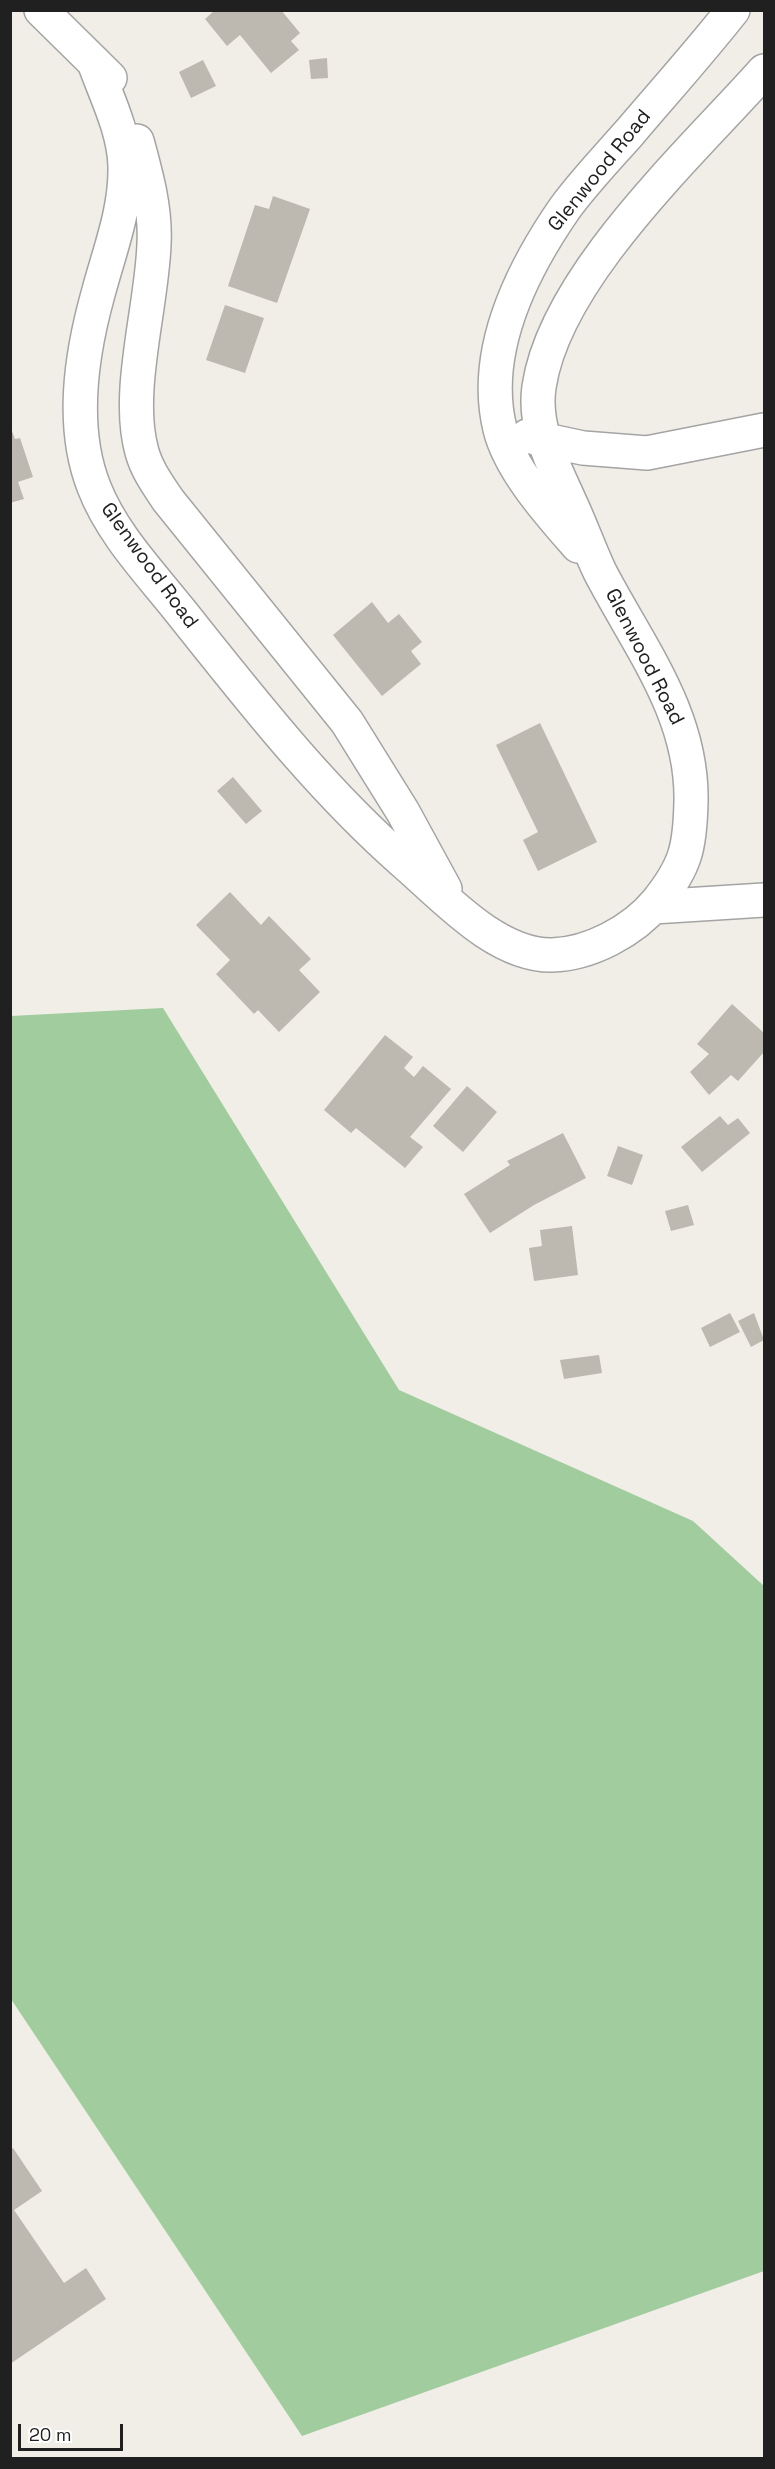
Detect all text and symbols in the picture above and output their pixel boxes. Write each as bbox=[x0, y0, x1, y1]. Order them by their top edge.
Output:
street label: Glenwood Road bbox=[544, 105, 656, 237]
street label: Glenwood Road bbox=[95, 498, 203, 634]
street label: Glenwood Road bbox=[599, 585, 689, 729]
scale bar bbox=[21, 2412, 126, 2450]
text: 20 m bbox=[29, 2423, 72, 2446]

